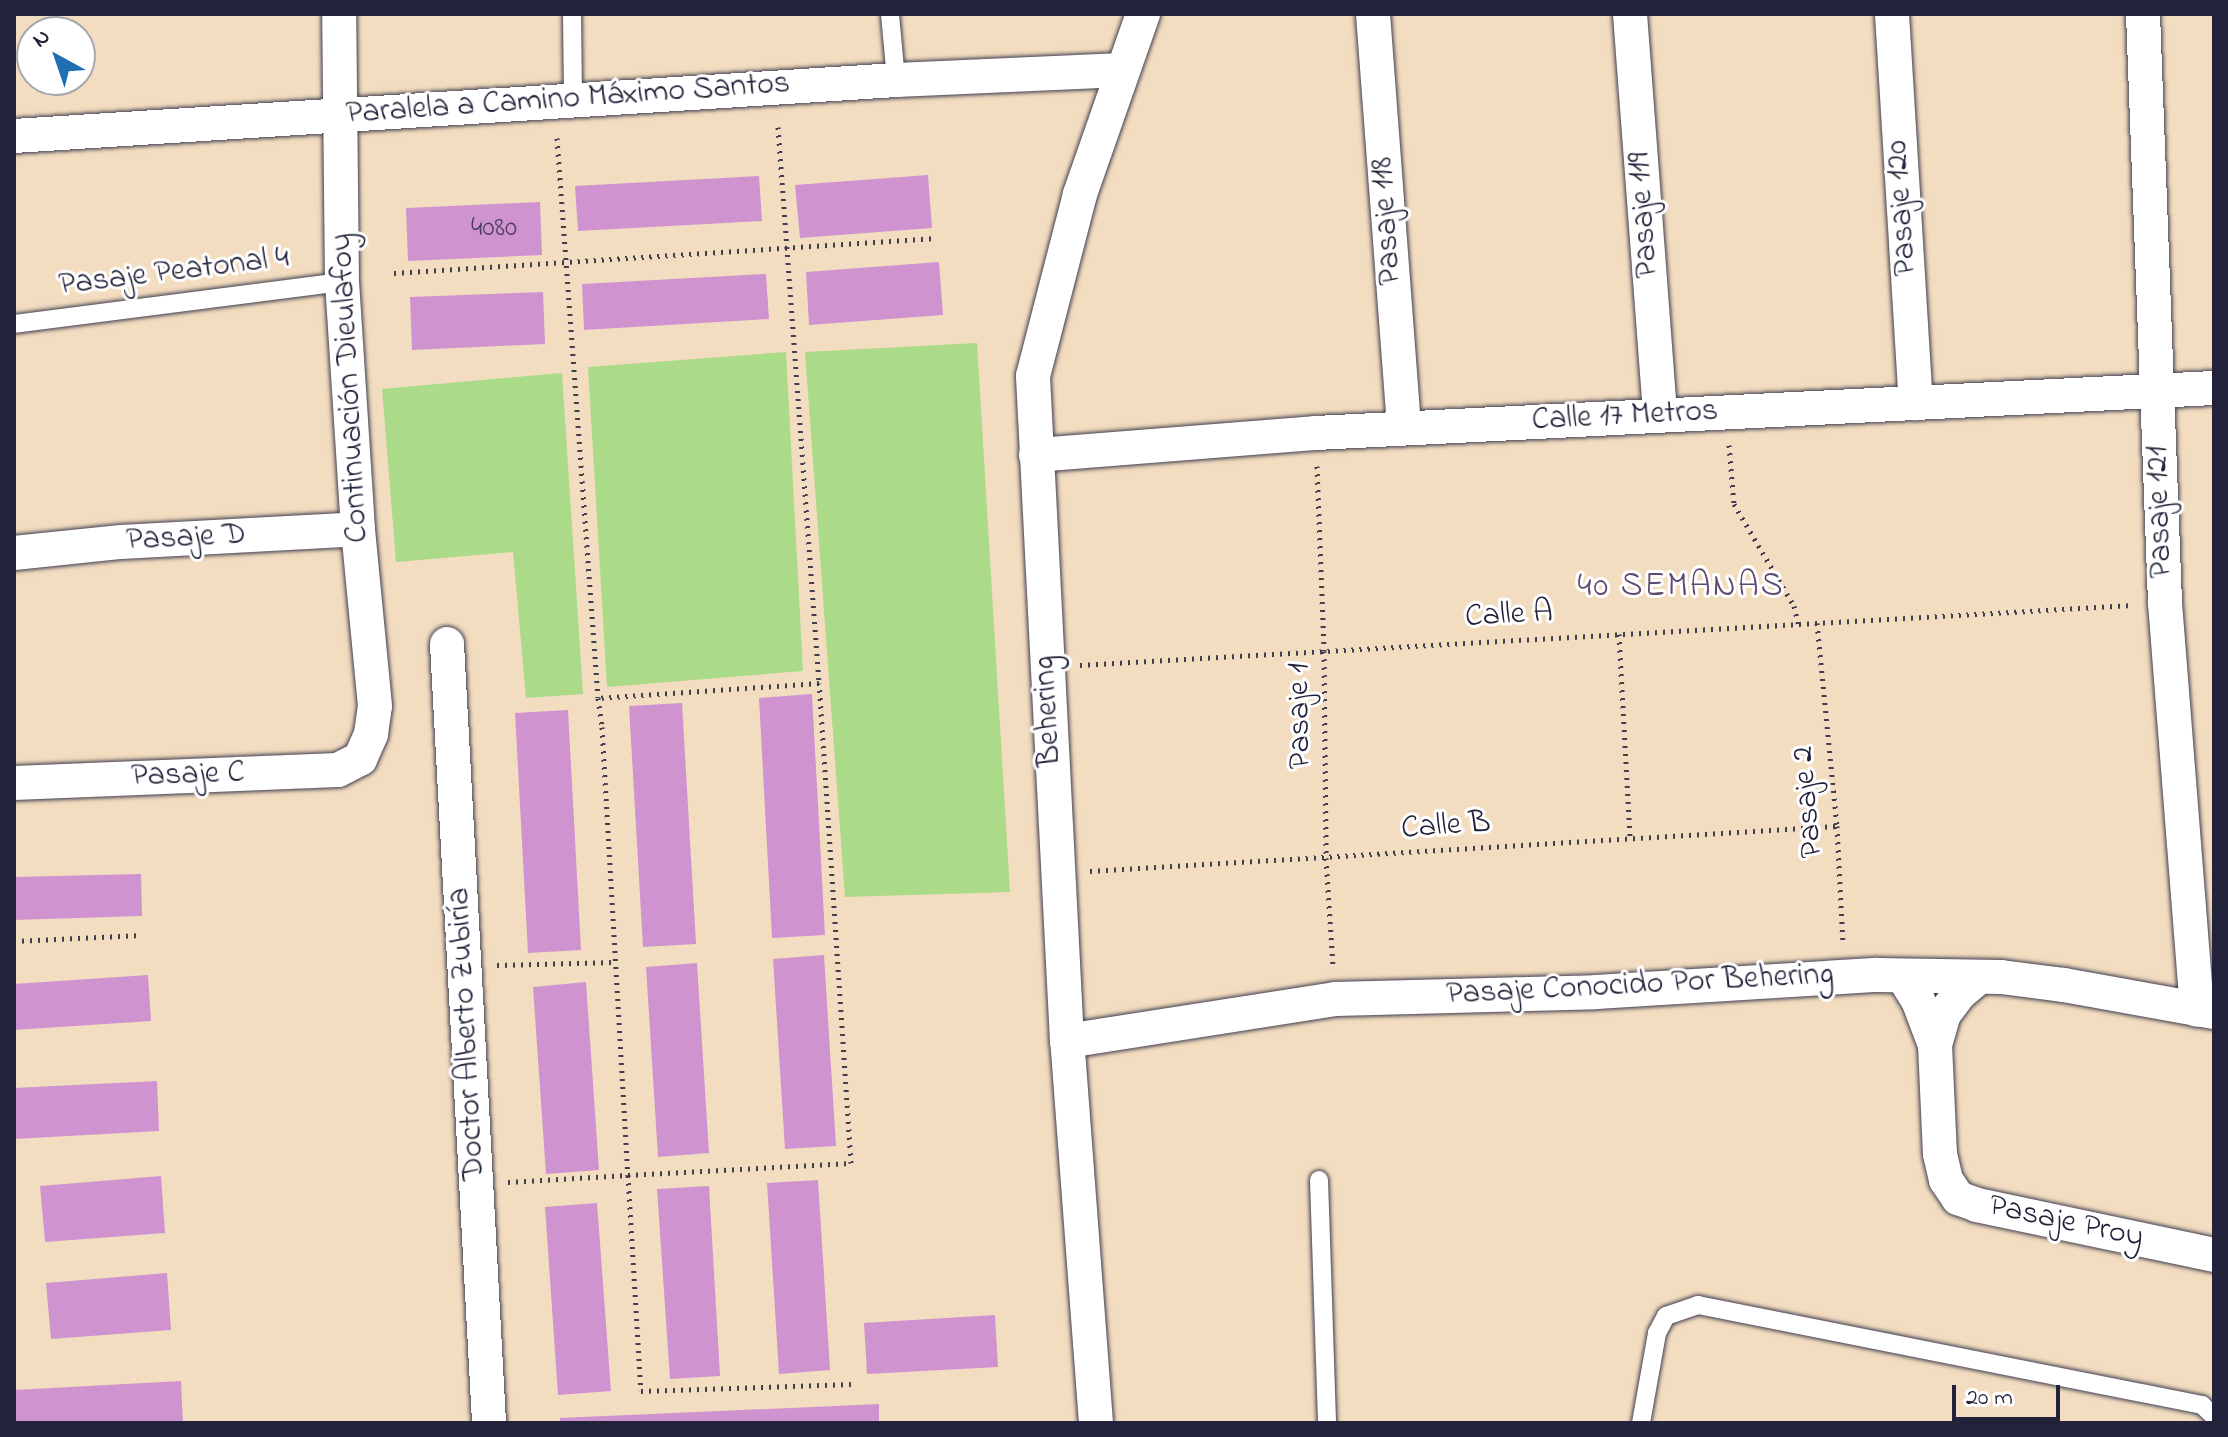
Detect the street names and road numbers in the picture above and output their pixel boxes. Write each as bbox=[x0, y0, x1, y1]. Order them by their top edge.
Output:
street label: Paralela a Camino Máximo Santos bbox=[345, 65, 791, 135]
street label: Pasaje 120 bbox=[1879, 139, 1927, 277]
street label: Pasaje 119 bbox=[1621, 151, 1669, 279]
street label: Pasaje 118 bbox=[1364, 156, 1412, 286]
street label: Continuación Dieulafoy bbox=[324, 232, 378, 544]
street label: Pasaje Peatonal 4 bbox=[57, 240, 291, 306]
street label: Calle 17 Metros bbox=[1531, 393, 1719, 441]
street label: Pasaje 121 bbox=[2140, 445, 2182, 579]
street label: Pasaje D bbox=[125, 517, 247, 561]
street label: Calle A bbox=[1464, 595, 1554, 637]
street label: Behering bbox=[1027, 654, 1071, 768]
street label: Pasaje 1 bbox=[1281, 662, 1321, 770]
street label: Pasaje 2 bbox=[1785, 744, 1833, 860]
street label: Pasaje C bbox=[130, 755, 246, 797]
street label: Calle B bbox=[1400, 805, 1492, 849]
street label: Doctor Alberto Zubiría bbox=[441, 887, 495, 1181]
street label: Pasaje Conocido Por Behering bbox=[1445, 957, 1835, 1015]
street label: Pasaje Proy bbox=[1985, 1188, 2147, 1258]

